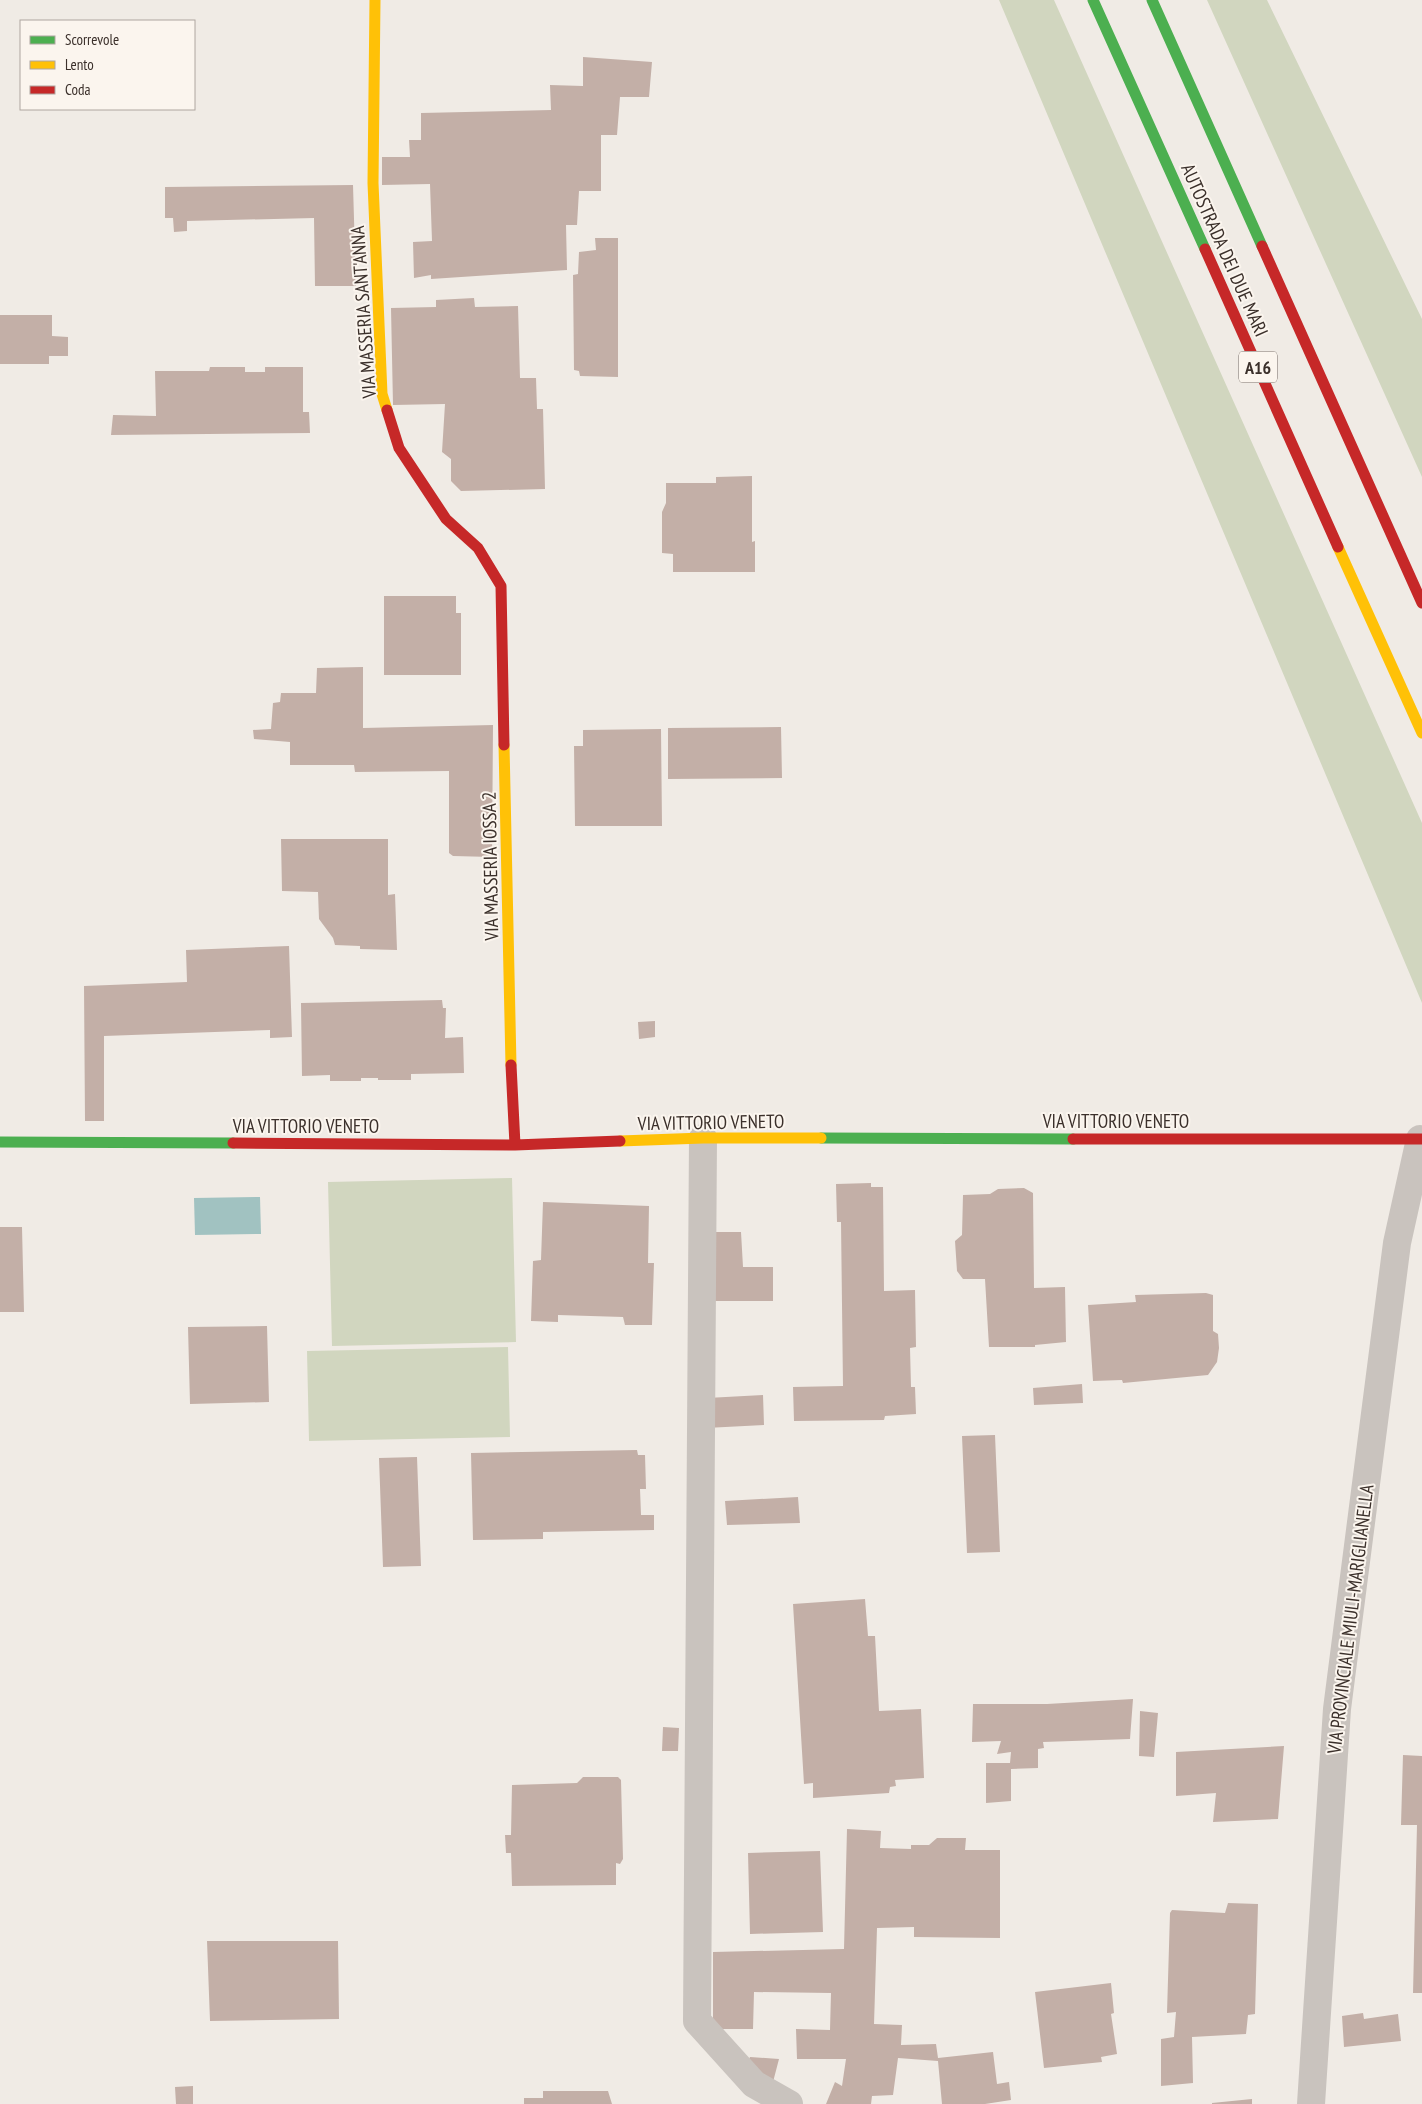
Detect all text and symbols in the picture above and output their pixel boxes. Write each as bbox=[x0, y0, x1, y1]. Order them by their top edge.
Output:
legend bbox=[20, 20, 195, 110]
text: Scorrevole bbox=[65, 30, 119, 49]
text: Lento bbox=[65, 55, 94, 74]
text: Coda bbox=[65, 80, 90, 99]
street label: AUTOSTRADA DEI DUE MARI bbox=[1176, 160, 1274, 340]
street label: VIA MASSERIA SANT'ANNA bbox=[345, 225, 381, 400]
road number: A16 bbox=[1239, 352, 1277, 382]
street label: VIA MASSERIA IOSSA 2 bbox=[477, 791, 503, 942]
street label: VIA VITTORIO VENETO bbox=[637, 1109, 784, 1135]
street label: VIA VITTORIO VENETO bbox=[1042, 1109, 1189, 1133]
street label: VIA VITTORIO VENETO bbox=[232, 1114, 379, 1138]
street label: VIA PROVINCIALE MIULI-MARIGLIANELLA bbox=[1321, 1483, 1378, 1756]

